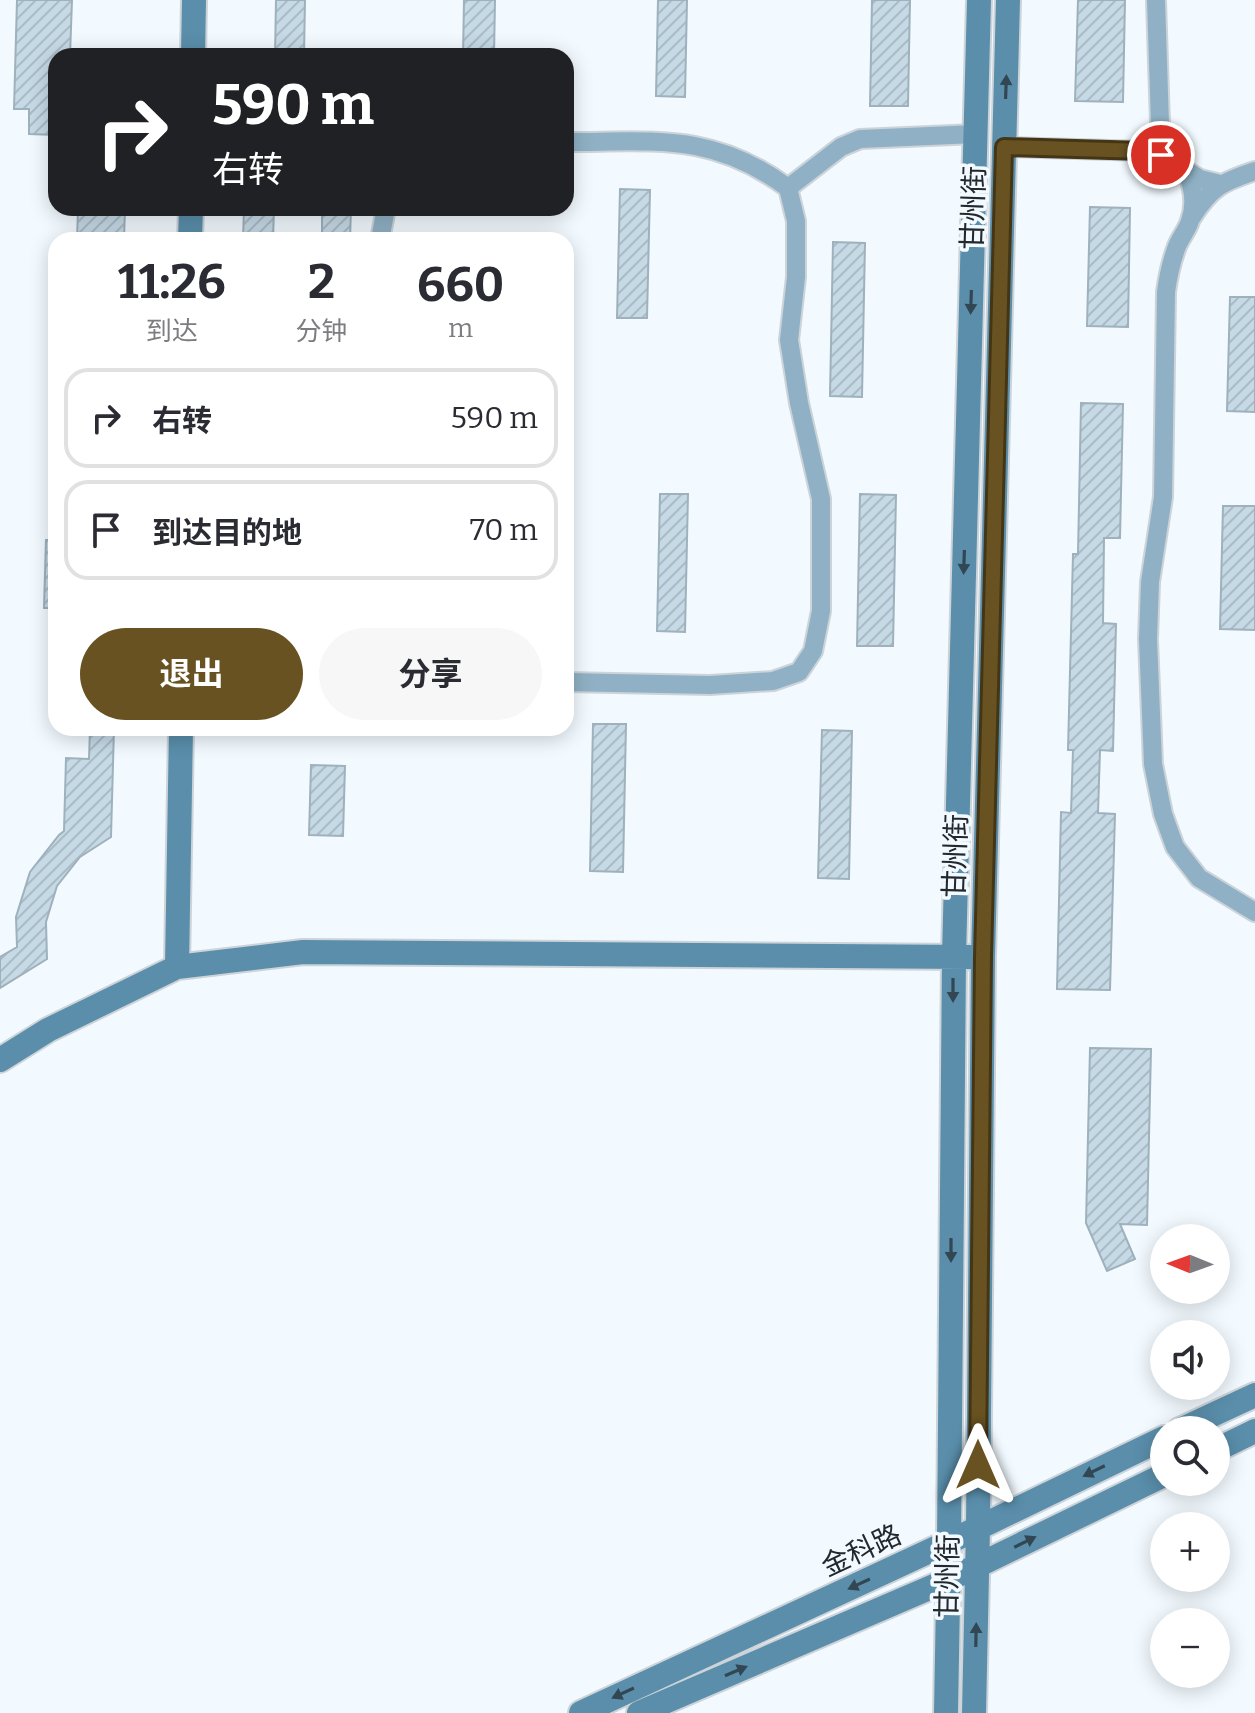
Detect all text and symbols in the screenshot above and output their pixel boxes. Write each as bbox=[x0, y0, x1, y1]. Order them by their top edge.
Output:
text: 590 m bbox=[212, 72, 374, 139]
one-way arrow bbox=[1000, 74, 1012, 99]
icon: right bbox=[80, 80, 184, 184]
pin bbox=[1127, 121, 1195, 189]
icon: arrive bbox=[1139, 133, 1183, 177]
text: 右转 bbox=[212, 148, 284, 192]
street label: 甘州街 bbox=[956, 165, 991, 251]
text: 11:26 bbox=[118, 253, 226, 311]
text: 2 bbox=[308, 253, 335, 311]
text: 660 bbox=[417, 256, 504, 314]
one-way arrow bbox=[965, 290, 978, 315]
text: m bbox=[448, 313, 473, 344]
text: 到达 bbox=[146, 316, 198, 347]
text: 分钟 bbox=[295, 316, 347, 347]
icon: right bbox=[84, 396, 128, 440]
text: 590 m bbox=[451, 400, 538, 436]
text: 右转 bbox=[152, 403, 212, 439]
icon: arrive bbox=[84, 508, 128, 552]
text: 70 m bbox=[470, 512, 538, 548]
text: 到达目的地 bbox=[152, 515, 302, 551]
one-way arrow bbox=[958, 550, 971, 575]
button: 退出 bbox=[80, 628, 303, 720]
button: 分享 bbox=[319, 628, 542, 720]
street label: 甘州街 bbox=[938, 813, 973, 899]
one-way arrow bbox=[947, 978, 959, 1003]
north arrow bbox=[1150, 1224, 1230, 1304]
map controls bbox=[1150, 1224, 1230, 1688]
one-way arrow bbox=[945, 1238, 957, 1263]
button: sound bbox=[1150, 1320, 1230, 1400]
button: search bbox=[1150, 1416, 1230, 1496]
position arrow bbox=[936, 1423, 1020, 1507]
one-way arrow bbox=[1082, 1465, 1105, 1478]
button: + bbox=[1150, 1512, 1230, 1592]
street label: 金科路 bbox=[816, 1518, 906, 1583]
street label: 甘州街 bbox=[930, 1534, 965, 1618]
one-way arrow bbox=[1013, 1536, 1036, 1549]
one-way arrow bbox=[848, 1577, 871, 1591]
button: − bbox=[1150, 1608, 1230, 1688]
one-way arrow bbox=[970, 1622, 982, 1647]
one-way arrow bbox=[724, 1665, 748, 1678]
one-way arrow bbox=[612, 1686, 635, 1700]

